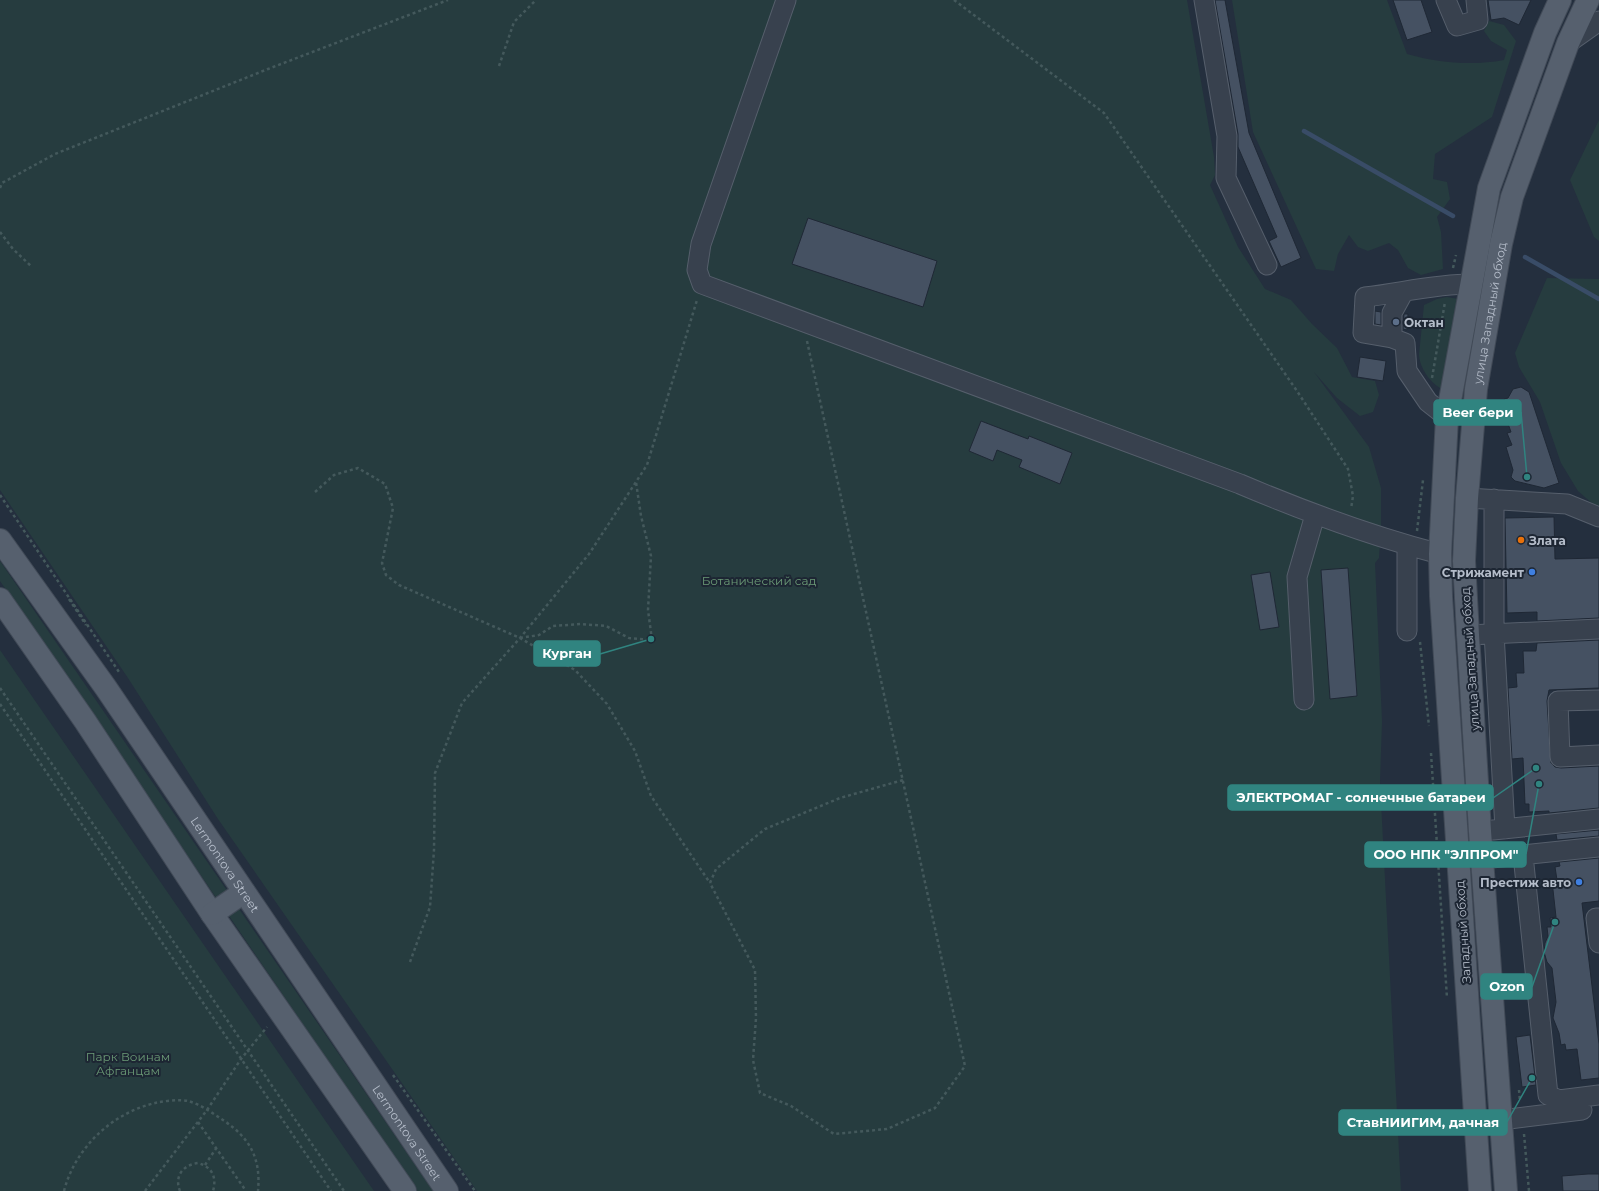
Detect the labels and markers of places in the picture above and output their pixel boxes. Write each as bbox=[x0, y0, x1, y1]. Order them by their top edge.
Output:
place label: Октан bbox=[1404, 315, 1444, 330]
marker: Октан bbox=[1391, 317, 1401, 327]
callout: Beer бери bbox=[1434, 400, 1521, 425]
place label: Злата bbox=[1528, 533, 1566, 548]
marker: Злата bbox=[1516, 535, 1526, 545]
place label: Стрижамент bbox=[1442, 565, 1525, 580]
marker: Стрижамент bbox=[1527, 567, 1537, 577]
callout: Курган bbox=[534, 641, 600, 666]
callout: ЭЛЕКТРОМАГ - солнечные батареи bbox=[1228, 785, 1493, 810]
callout: ООО НПК "ЭЛПРОМ" bbox=[1365, 842, 1526, 867]
place label: Престиж авто bbox=[1480, 875, 1571, 890]
marker: Престиж авто bbox=[1574, 877, 1584, 887]
callout: Ozon bbox=[1481, 974, 1532, 999]
callout: СтавНИИГИМ, дачная bbox=[1339, 1110, 1507, 1135]

